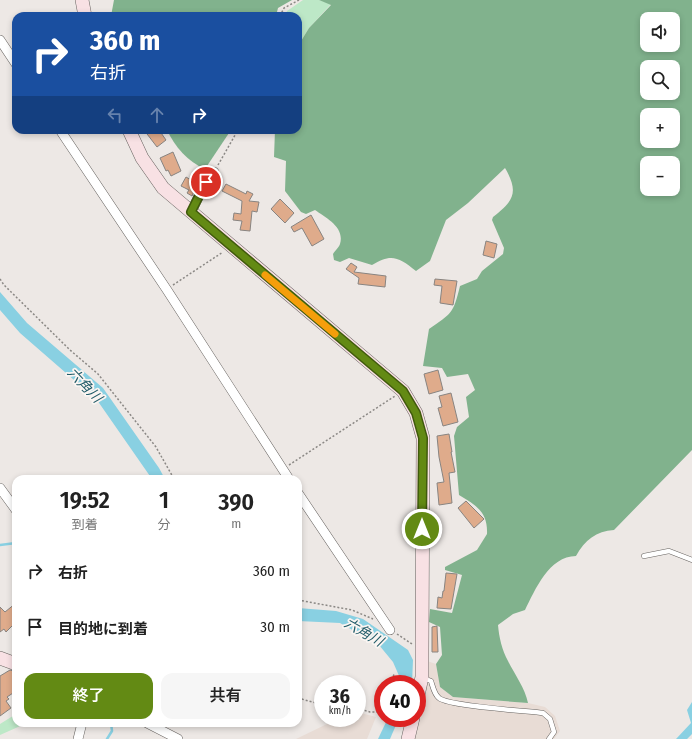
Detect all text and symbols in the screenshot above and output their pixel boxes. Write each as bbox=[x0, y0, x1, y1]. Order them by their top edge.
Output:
map controls bbox=[640, 12, 680, 196]
button: sound bbox=[640, 12, 680, 52]
text: 360 m bbox=[90, 24, 160, 57]
icon: right bbox=[24, 28, 76, 80]
button: search bbox=[640, 60, 680, 100]
text: 右折 bbox=[90, 62, 126, 84]
icon: left bbox=[104, 104, 126, 126]
icon: ahead bbox=[146, 104, 168, 126]
icon: right bbox=[188, 104, 210, 126]
button: + bbox=[640, 108, 680, 148]
button: − bbox=[640, 156, 680, 196]
pin bbox=[189, 165, 223, 199]
icon: arrive bbox=[195, 171, 217, 193]
water label: 六角川 bbox=[64, 364, 107, 408]
text: 19:52 bbox=[60, 486, 110, 514]
text: 1 bbox=[159, 486, 169, 514]
text: 390 bbox=[218, 488, 254, 516]
position arrow bbox=[401, 508, 443, 550]
text: m bbox=[231, 516, 241, 531]
text: 到着 bbox=[72, 517, 98, 532]
text: 分 bbox=[157, 517, 170, 532]
icon: right bbox=[24, 560, 46, 582]
text: 360 m bbox=[253, 562, 290, 580]
text: 右折 bbox=[58, 564, 88, 582]
water label: 六角川 bbox=[341, 615, 388, 651]
icon: arrive bbox=[24, 616, 46, 638]
text: 30 m bbox=[260, 618, 290, 636]
text: 目的地に到着 bbox=[58, 620, 148, 638]
button: 終了 bbox=[24, 673, 153, 719]
button: 共有 bbox=[161, 673, 290, 719]
speed limit sign: 40 bbox=[374, 675, 426, 727]
text: 36 bbox=[330, 684, 350, 708]
text: km/h bbox=[329, 705, 351, 717]

